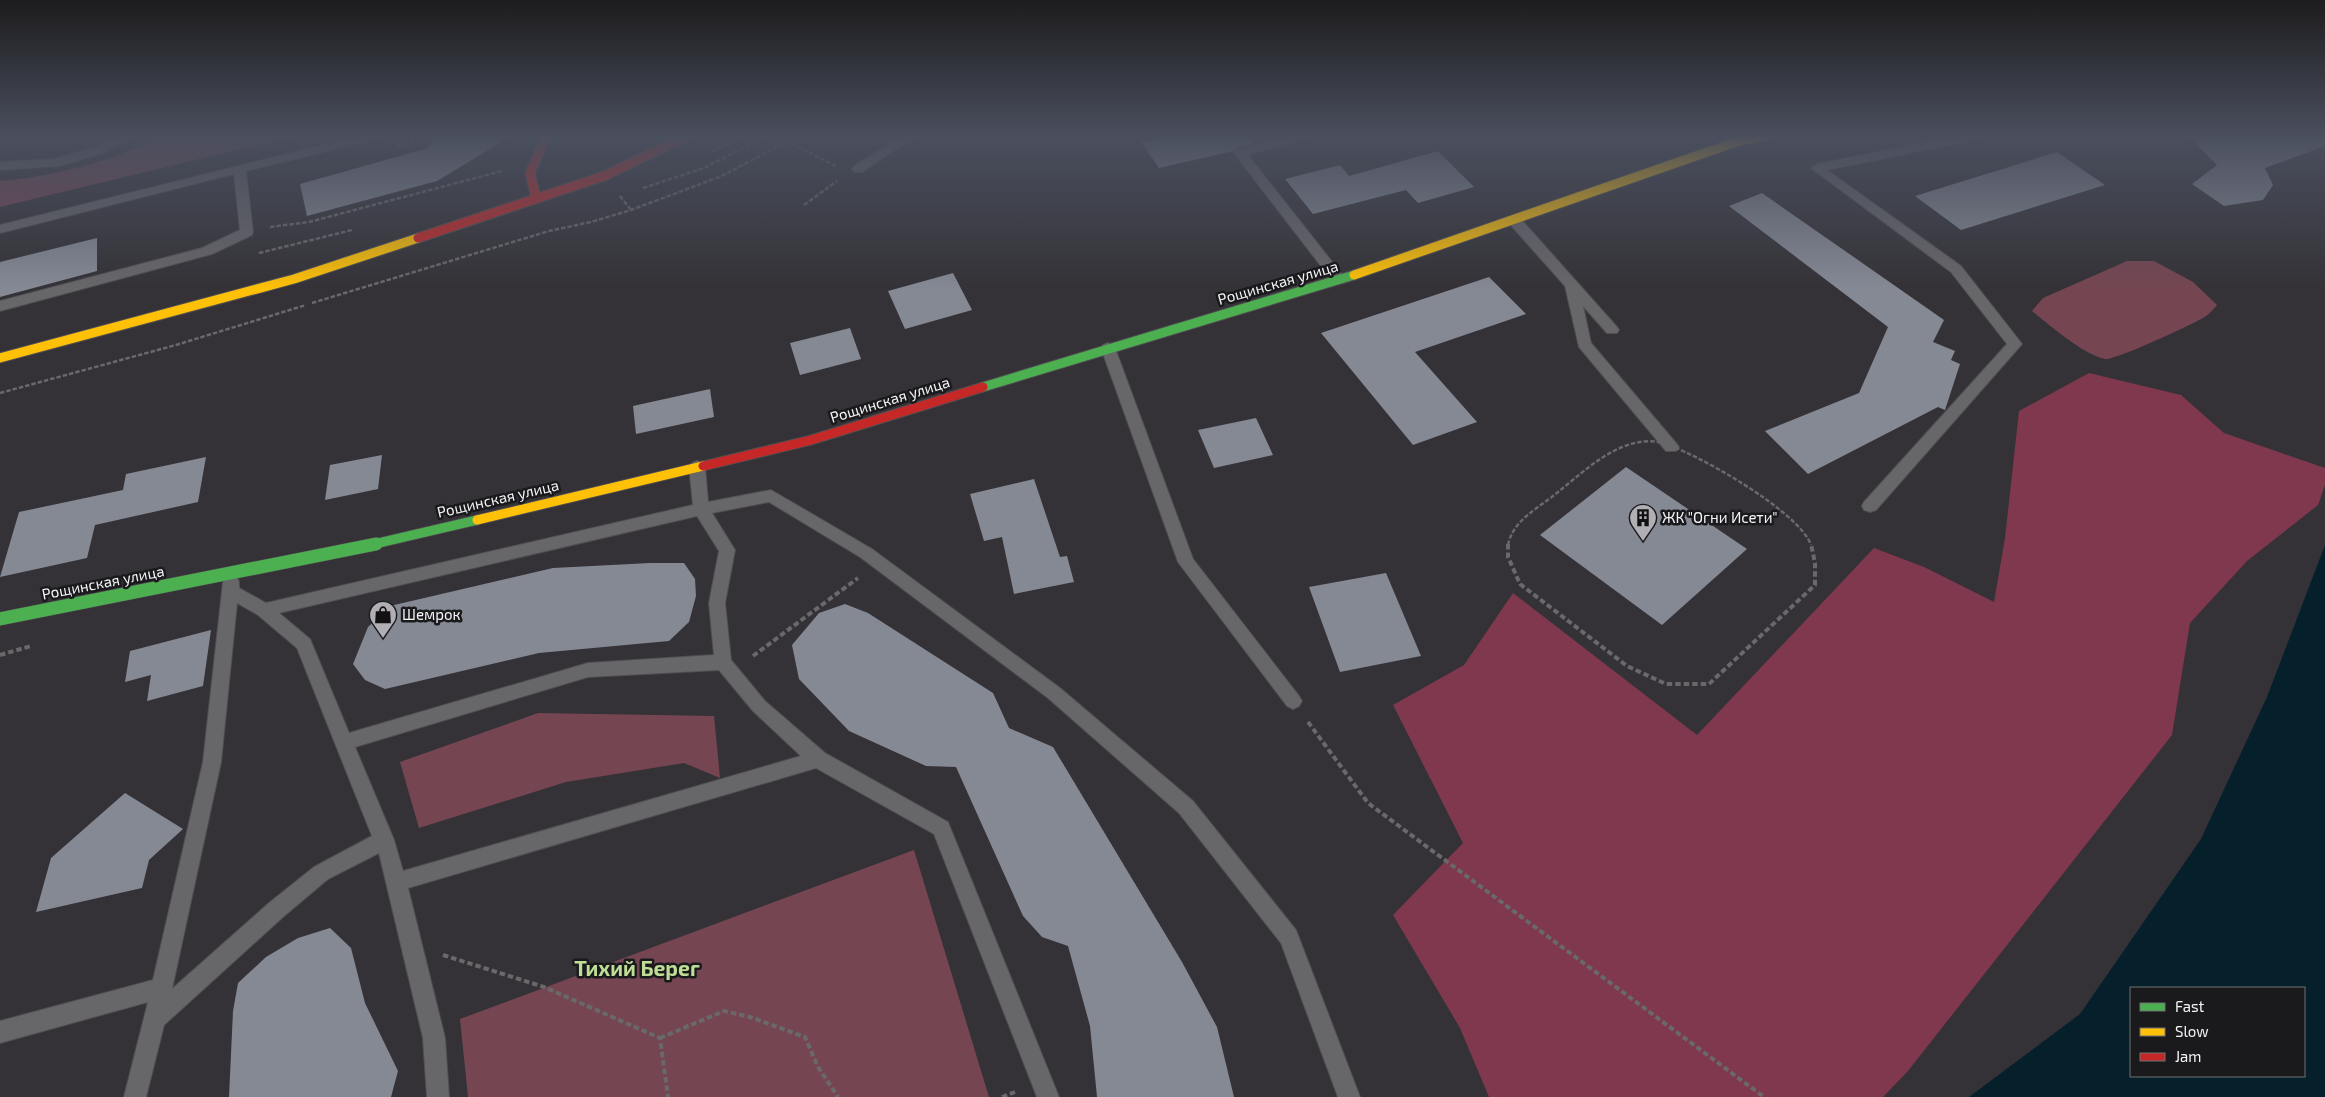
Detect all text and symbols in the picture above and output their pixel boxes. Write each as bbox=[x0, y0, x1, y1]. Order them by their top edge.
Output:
street label: Рощинская улица bbox=[1215, 256, 1340, 309]
street label: Рощинская улица bbox=[828, 372, 952, 427]
street label: Рощинская улица bbox=[435, 475, 561, 522]
building icon: ЖК "Огни Исети" bbox=[1628, 503, 1658, 542]
place label: ЖК "Огни Исети" bbox=[1662, 508, 1778, 526]
street label: Рощинская улица bbox=[40, 561, 166, 604]
shop icon: Шемрок bbox=[368, 600, 398, 639]
place label: Шемрок bbox=[402, 605, 461, 623]
district label: Тихий Берег bbox=[574, 955, 700, 980]
legend bbox=[2130, 987, 2305, 1077]
text: Fast bbox=[2175, 997, 2205, 1015]
text: Slow bbox=[2175, 1022, 2209, 1040]
text: Jam bbox=[2175, 1047, 2201, 1065]

